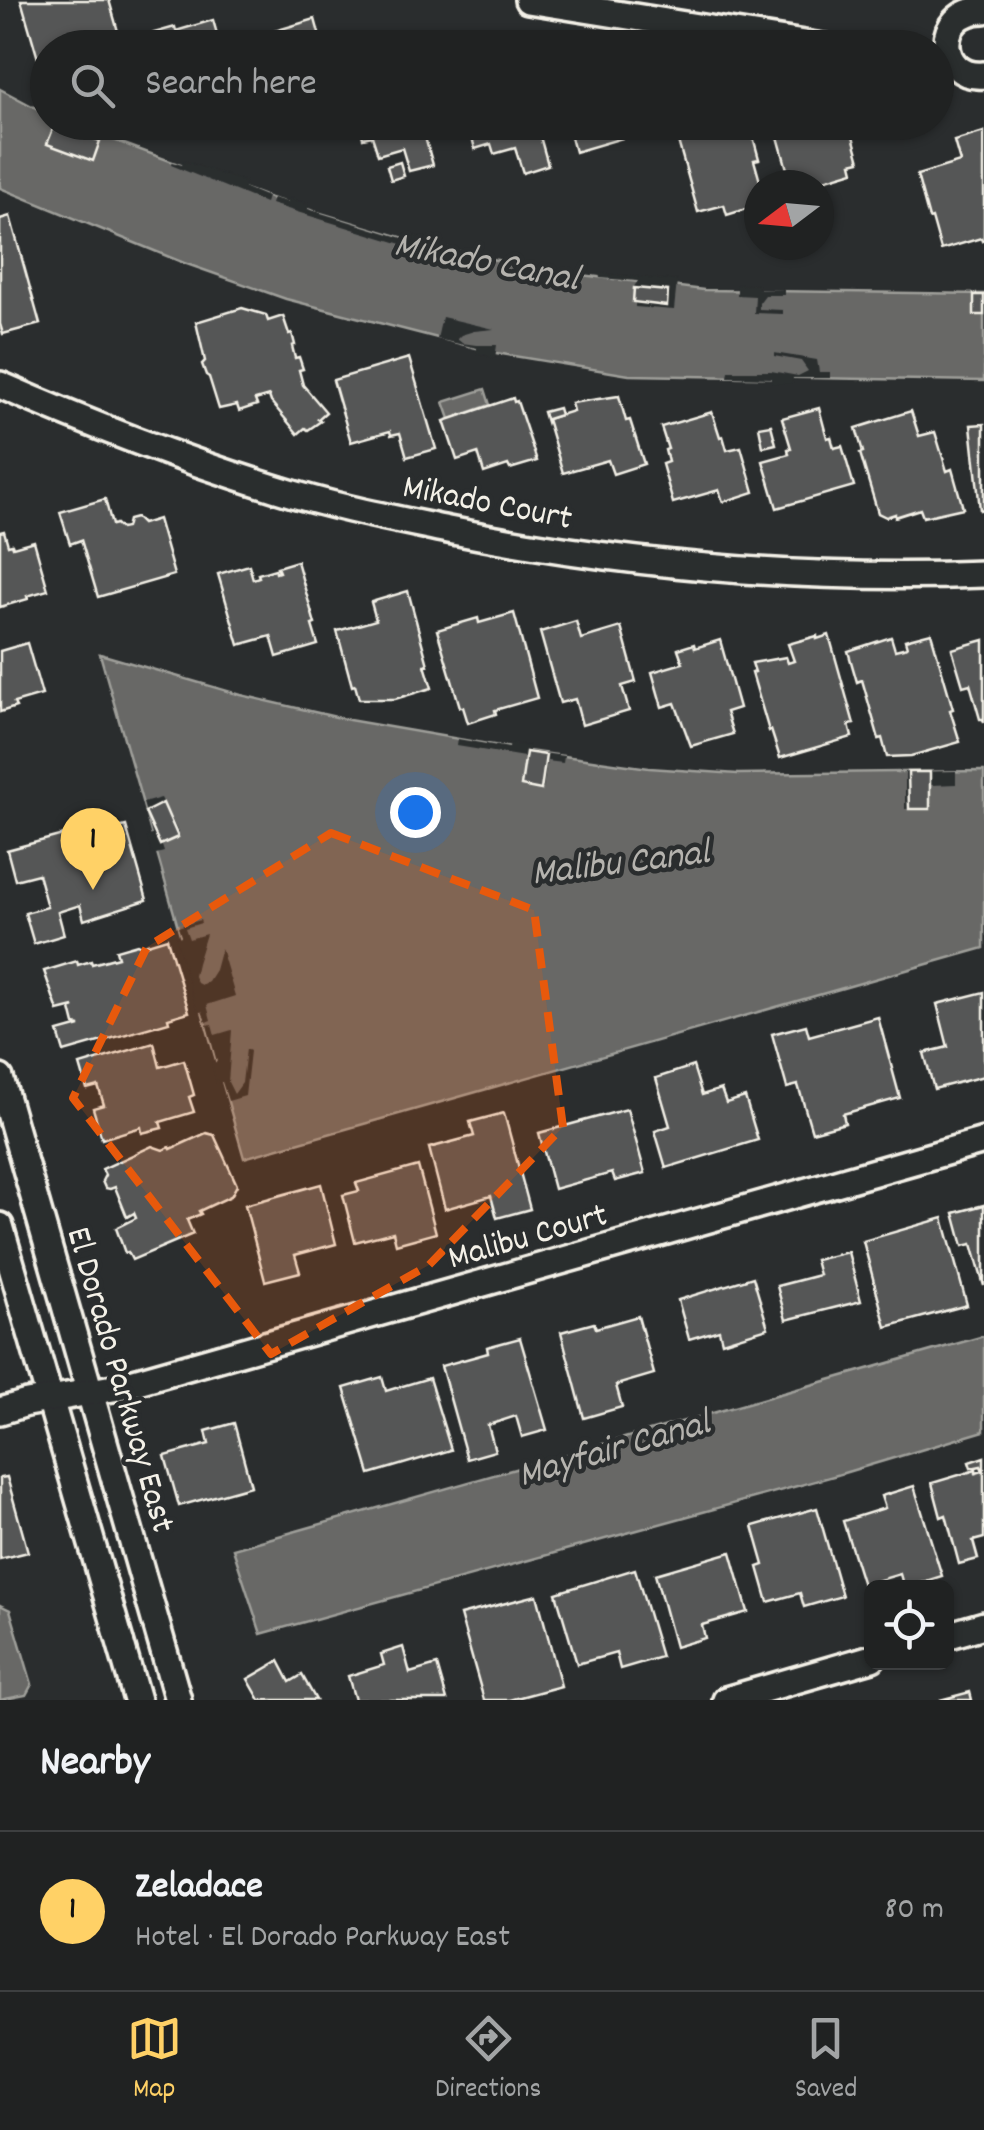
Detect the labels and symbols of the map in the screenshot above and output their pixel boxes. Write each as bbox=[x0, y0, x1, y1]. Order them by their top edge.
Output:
north arrow bbox=[744, 170, 834, 260]
water label: Mikado Canal bbox=[389, 220, 586, 310]
street label: Mikado Court bbox=[398, 464, 576, 546]
your location bbox=[390, 787, 441, 838]
pin: 1 bbox=[61, 808, 126, 890]
water label: Malibu Canal bbox=[529, 827, 716, 904]
street label: Malibu Court bbox=[443, 1192, 614, 1285]
street label: El Dorado Parkway East bbox=[51, 1222, 186, 1539]
water label: Mayfair Canal bbox=[512, 1397, 720, 1505]

